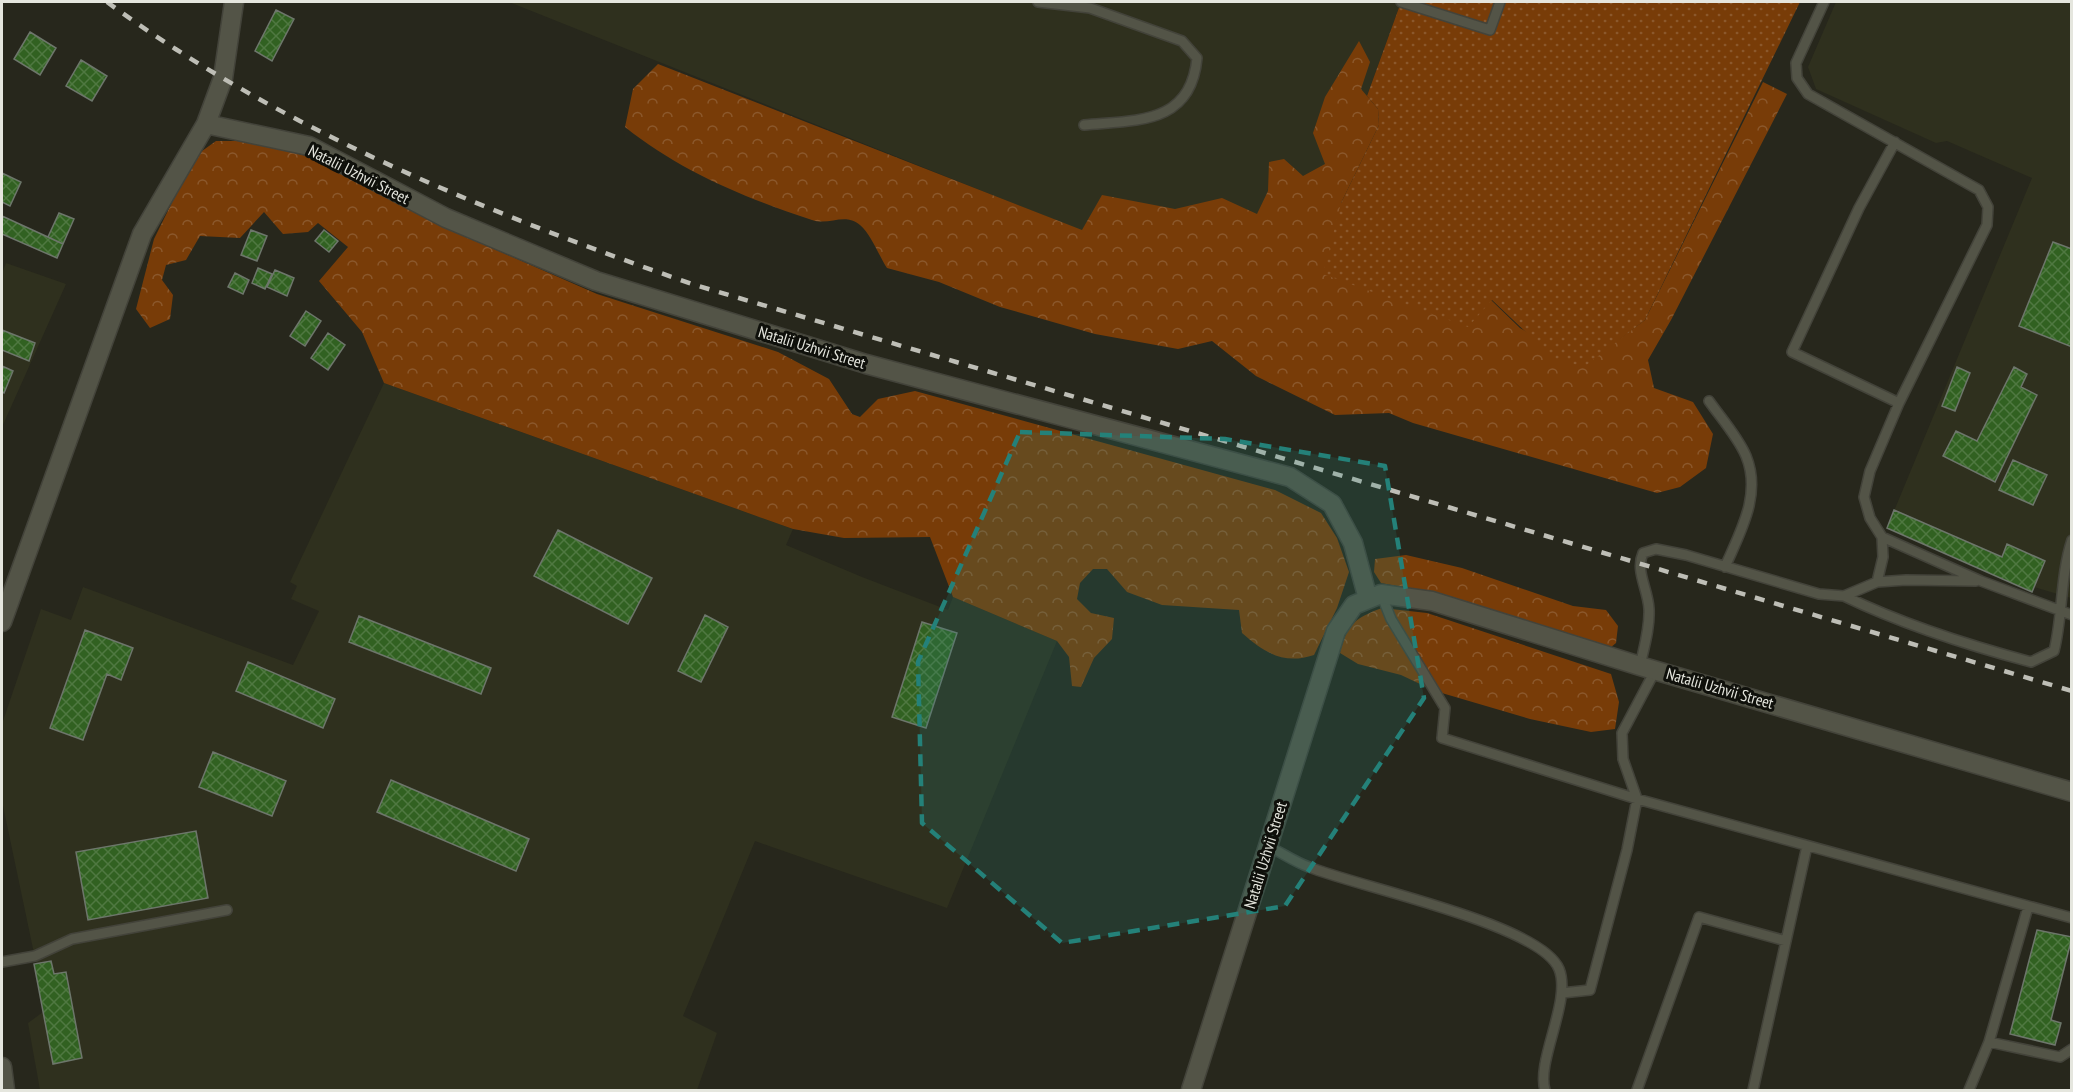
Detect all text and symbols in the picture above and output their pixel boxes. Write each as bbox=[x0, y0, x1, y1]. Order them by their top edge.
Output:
street label: Natalii Uzhvii Street bbox=[305, 140, 413, 208]
street label: Natalii Uzhvii Street bbox=[756, 321, 868, 373]
street label: Natalii Uzhvii Street bbox=[1664, 663, 1777, 713]
street label: Natalii Uzhvii Street bbox=[1239, 799, 1291, 911]

